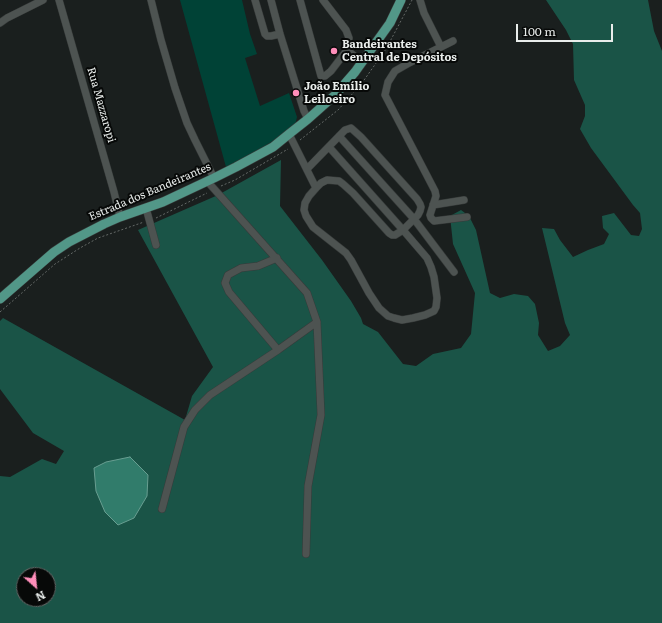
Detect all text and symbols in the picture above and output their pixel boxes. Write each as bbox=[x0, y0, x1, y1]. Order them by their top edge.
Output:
scale bar bbox=[518, 16, 615, 42]
text: 100 m bbox=[523, 22, 556, 40]
place label: Bandeirantes Central de Depósitos bbox=[342, 38, 457, 64]
marker: Bandeirantes Central de Depósitos bbox=[329, 46, 339, 56]
street label: Rua Mazzaropi bbox=[84, 66, 118, 144]
place label: João Emílio Leiloeiro bbox=[304, 80, 369, 106]
marker: João Emílio Leiloeiro bbox=[291, 88, 301, 98]
street label: Estrada dos Bandeirantes bbox=[87, 160, 213, 224]
north arrow bbox=[16, 567, 56, 607]
text: N bbox=[33, 588, 49, 606]

